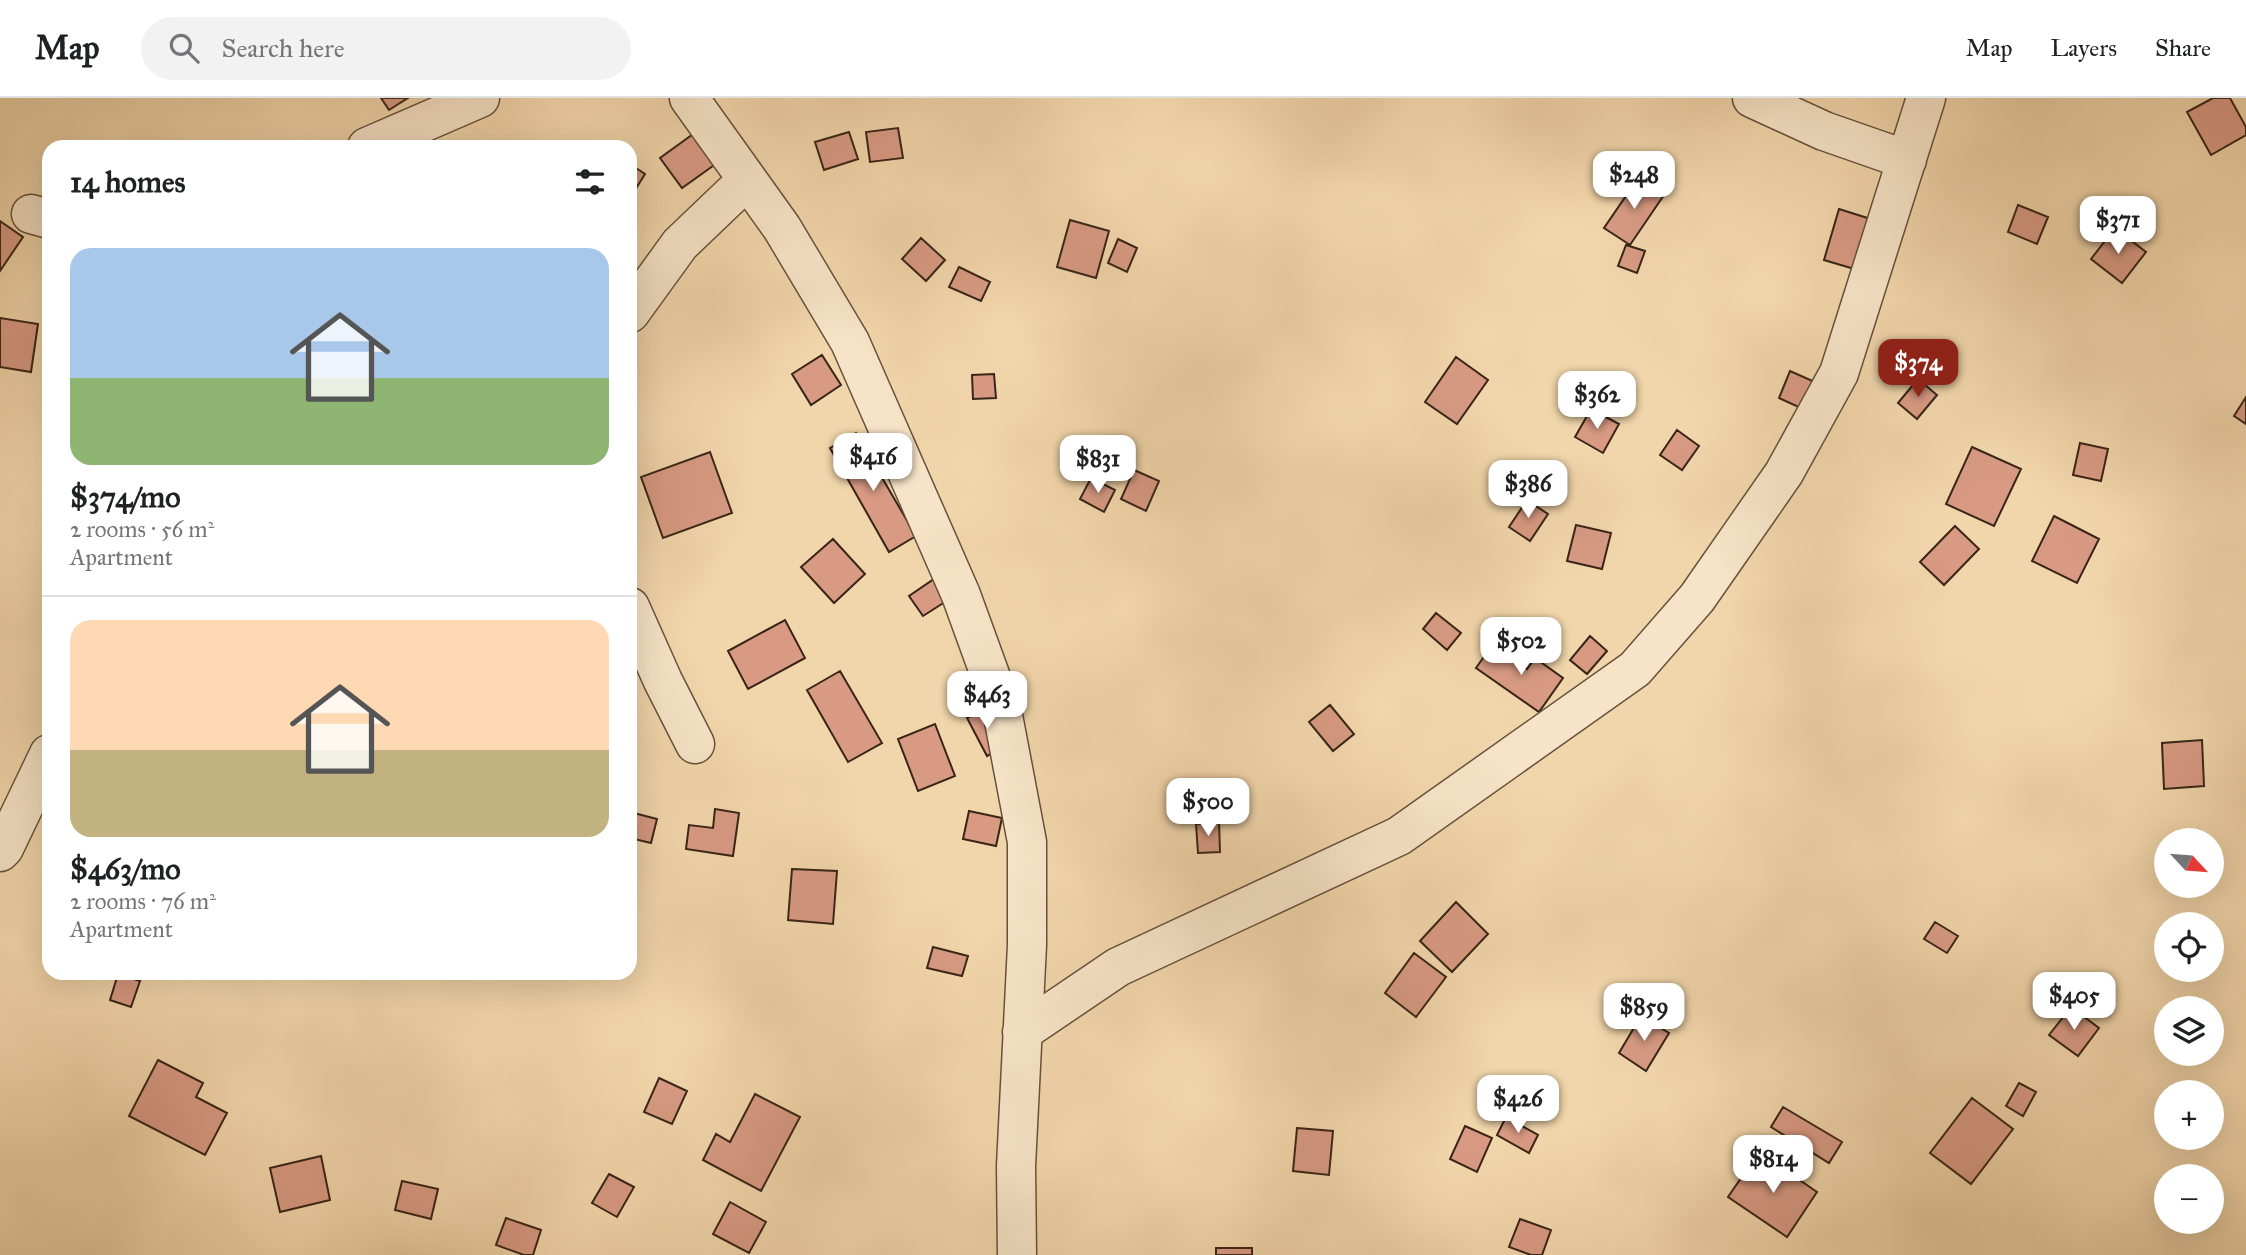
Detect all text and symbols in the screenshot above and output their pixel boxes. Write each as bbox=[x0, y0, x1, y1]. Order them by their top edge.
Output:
search box bbox=[141, 17, 631, 80]
text: Map bbox=[35, 28, 99, 68]
icon: search bbox=[165, 29, 203, 67]
text: Search here bbox=[221, 32, 345, 64]
text: Map bbox=[1966, 33, 2013, 63]
text: Layers bbox=[2051, 33, 2117, 63]
text: Share bbox=[2155, 33, 2211, 63]
pin: $248 bbox=[1593, 152, 1675, 211]
text: $248 bbox=[1609, 160, 1659, 188]
icon: filters bbox=[571, 163, 609, 201]
text: 14 homes bbox=[70, 164, 185, 200]
pin: $371 bbox=[2077, 197, 2159, 256]
text: $371 bbox=[2096, 205, 2140, 233]
icon: home bbox=[277, 294, 403, 420]
pin: $374 bbox=[1877, 340, 1959, 399]
text: $374 bbox=[1894, 348, 1942, 376]
pin: $362 bbox=[1556, 372, 1638, 431]
text: $362 bbox=[1574, 380, 1620, 408]
pin: $416 bbox=[832, 434, 914, 493]
pin: $831 bbox=[1057, 436, 1139, 495]
text: $416 bbox=[849, 442, 897, 470]
text: $831 bbox=[1076, 444, 1120, 472]
pin: $386 bbox=[1487, 460, 1569, 520]
text: $386 bbox=[1504, 469, 1552, 497]
text: $374/mo bbox=[70, 479, 181, 515]
text: 2 rooms · 56 m² bbox=[70, 515, 214, 543]
text: Apartment bbox=[70, 543, 173, 571]
pin: $502 bbox=[1480, 618, 1562, 677]
text: $502 bbox=[1496, 626, 1546, 654]
icon: home bbox=[277, 666, 403, 792]
pin: $463 bbox=[946, 672, 1028, 731]
text: $463 bbox=[963, 680, 1011, 708]
pin: $500 bbox=[1167, 778, 1249, 838]
text: $500 bbox=[1182, 787, 1234, 815]
north arrow bbox=[2154, 828, 2224, 898]
map controls bbox=[2154, 828, 2224, 1234]
text: $463/mo bbox=[70, 851, 181, 887]
text: 2 rooms · 76 m² bbox=[70, 887, 216, 915]
button: locate bbox=[2154, 912, 2224, 982]
text: Apartment bbox=[70, 915, 173, 943]
pin: $405 bbox=[2033, 972, 2115, 1032]
text: $405 bbox=[2049, 981, 2099, 1009]
pin: $859 bbox=[1603, 984, 1685, 1043]
text: $859 bbox=[1619, 992, 1669, 1020]
button: layers bbox=[2154, 996, 2224, 1066]
pin: $426 bbox=[1477, 1076, 1559, 1135]
button: + bbox=[2154, 1080, 2224, 1150]
text: $426 bbox=[1493, 1084, 1543, 1112]
pin: $814 bbox=[1732, 1136, 1814, 1195]
text: $814 bbox=[1749, 1144, 1797, 1172]
button: − bbox=[2154, 1164, 2224, 1234]

